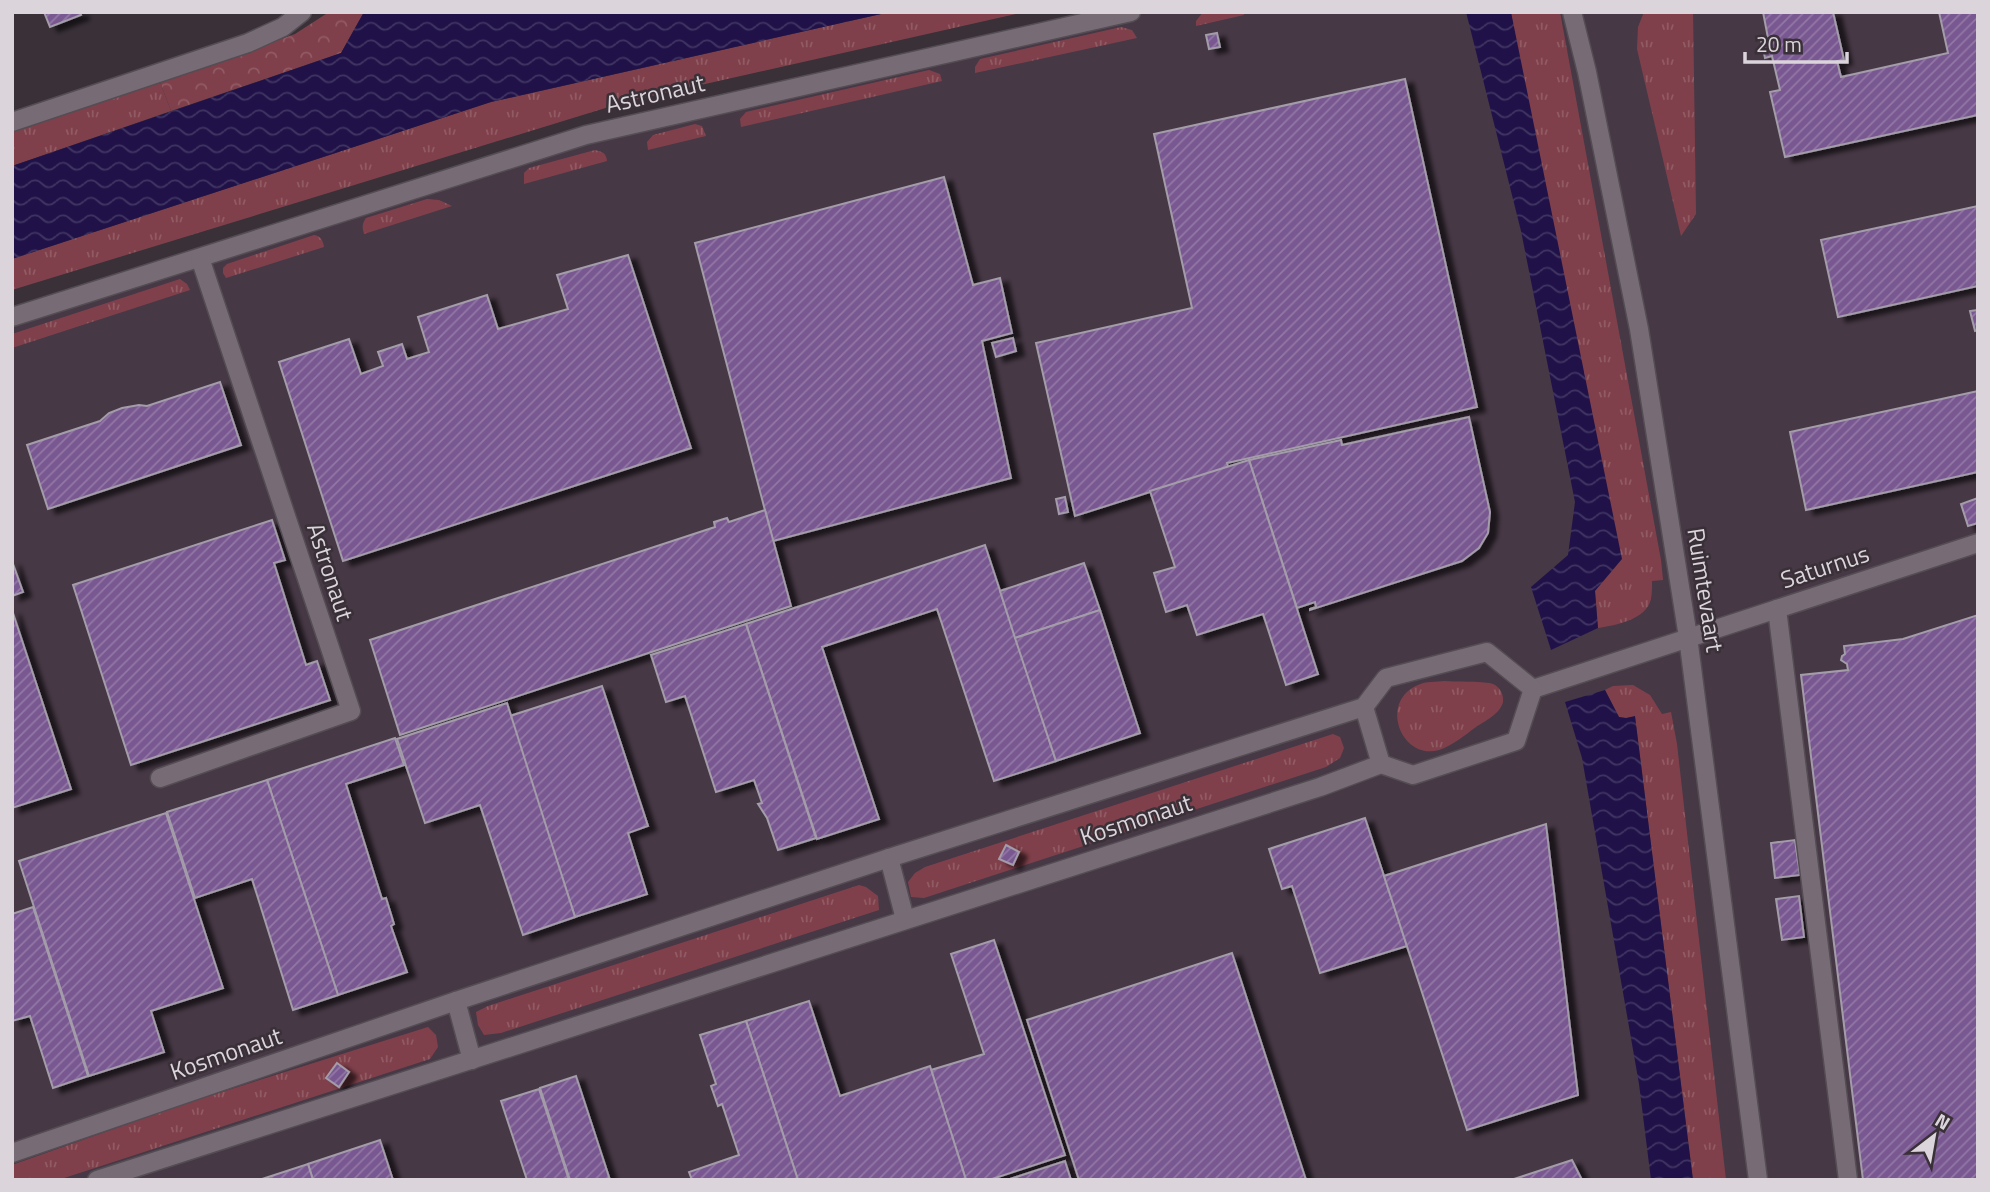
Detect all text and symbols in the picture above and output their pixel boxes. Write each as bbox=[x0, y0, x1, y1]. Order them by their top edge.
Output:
scale bar bbox=[1745, 21, 1846, 65]
text: 20 m bbox=[1756, 28, 1802, 60]
street label: Astronaut bbox=[602, 64, 708, 122]
street label: Astronaut bbox=[298, 518, 364, 626]
street label: Ruimtevaart bbox=[1678, 525, 1734, 655]
street label: Saturnus bbox=[1776, 535, 1874, 597]
street label: Kosmonaut bbox=[1075, 784, 1197, 854]
street label: Kosmonaut bbox=[165, 1017, 287, 1089]
north arrow bbox=[1899, 1101, 1969, 1171]
text: N bbox=[1930, 1105, 1956, 1137]

